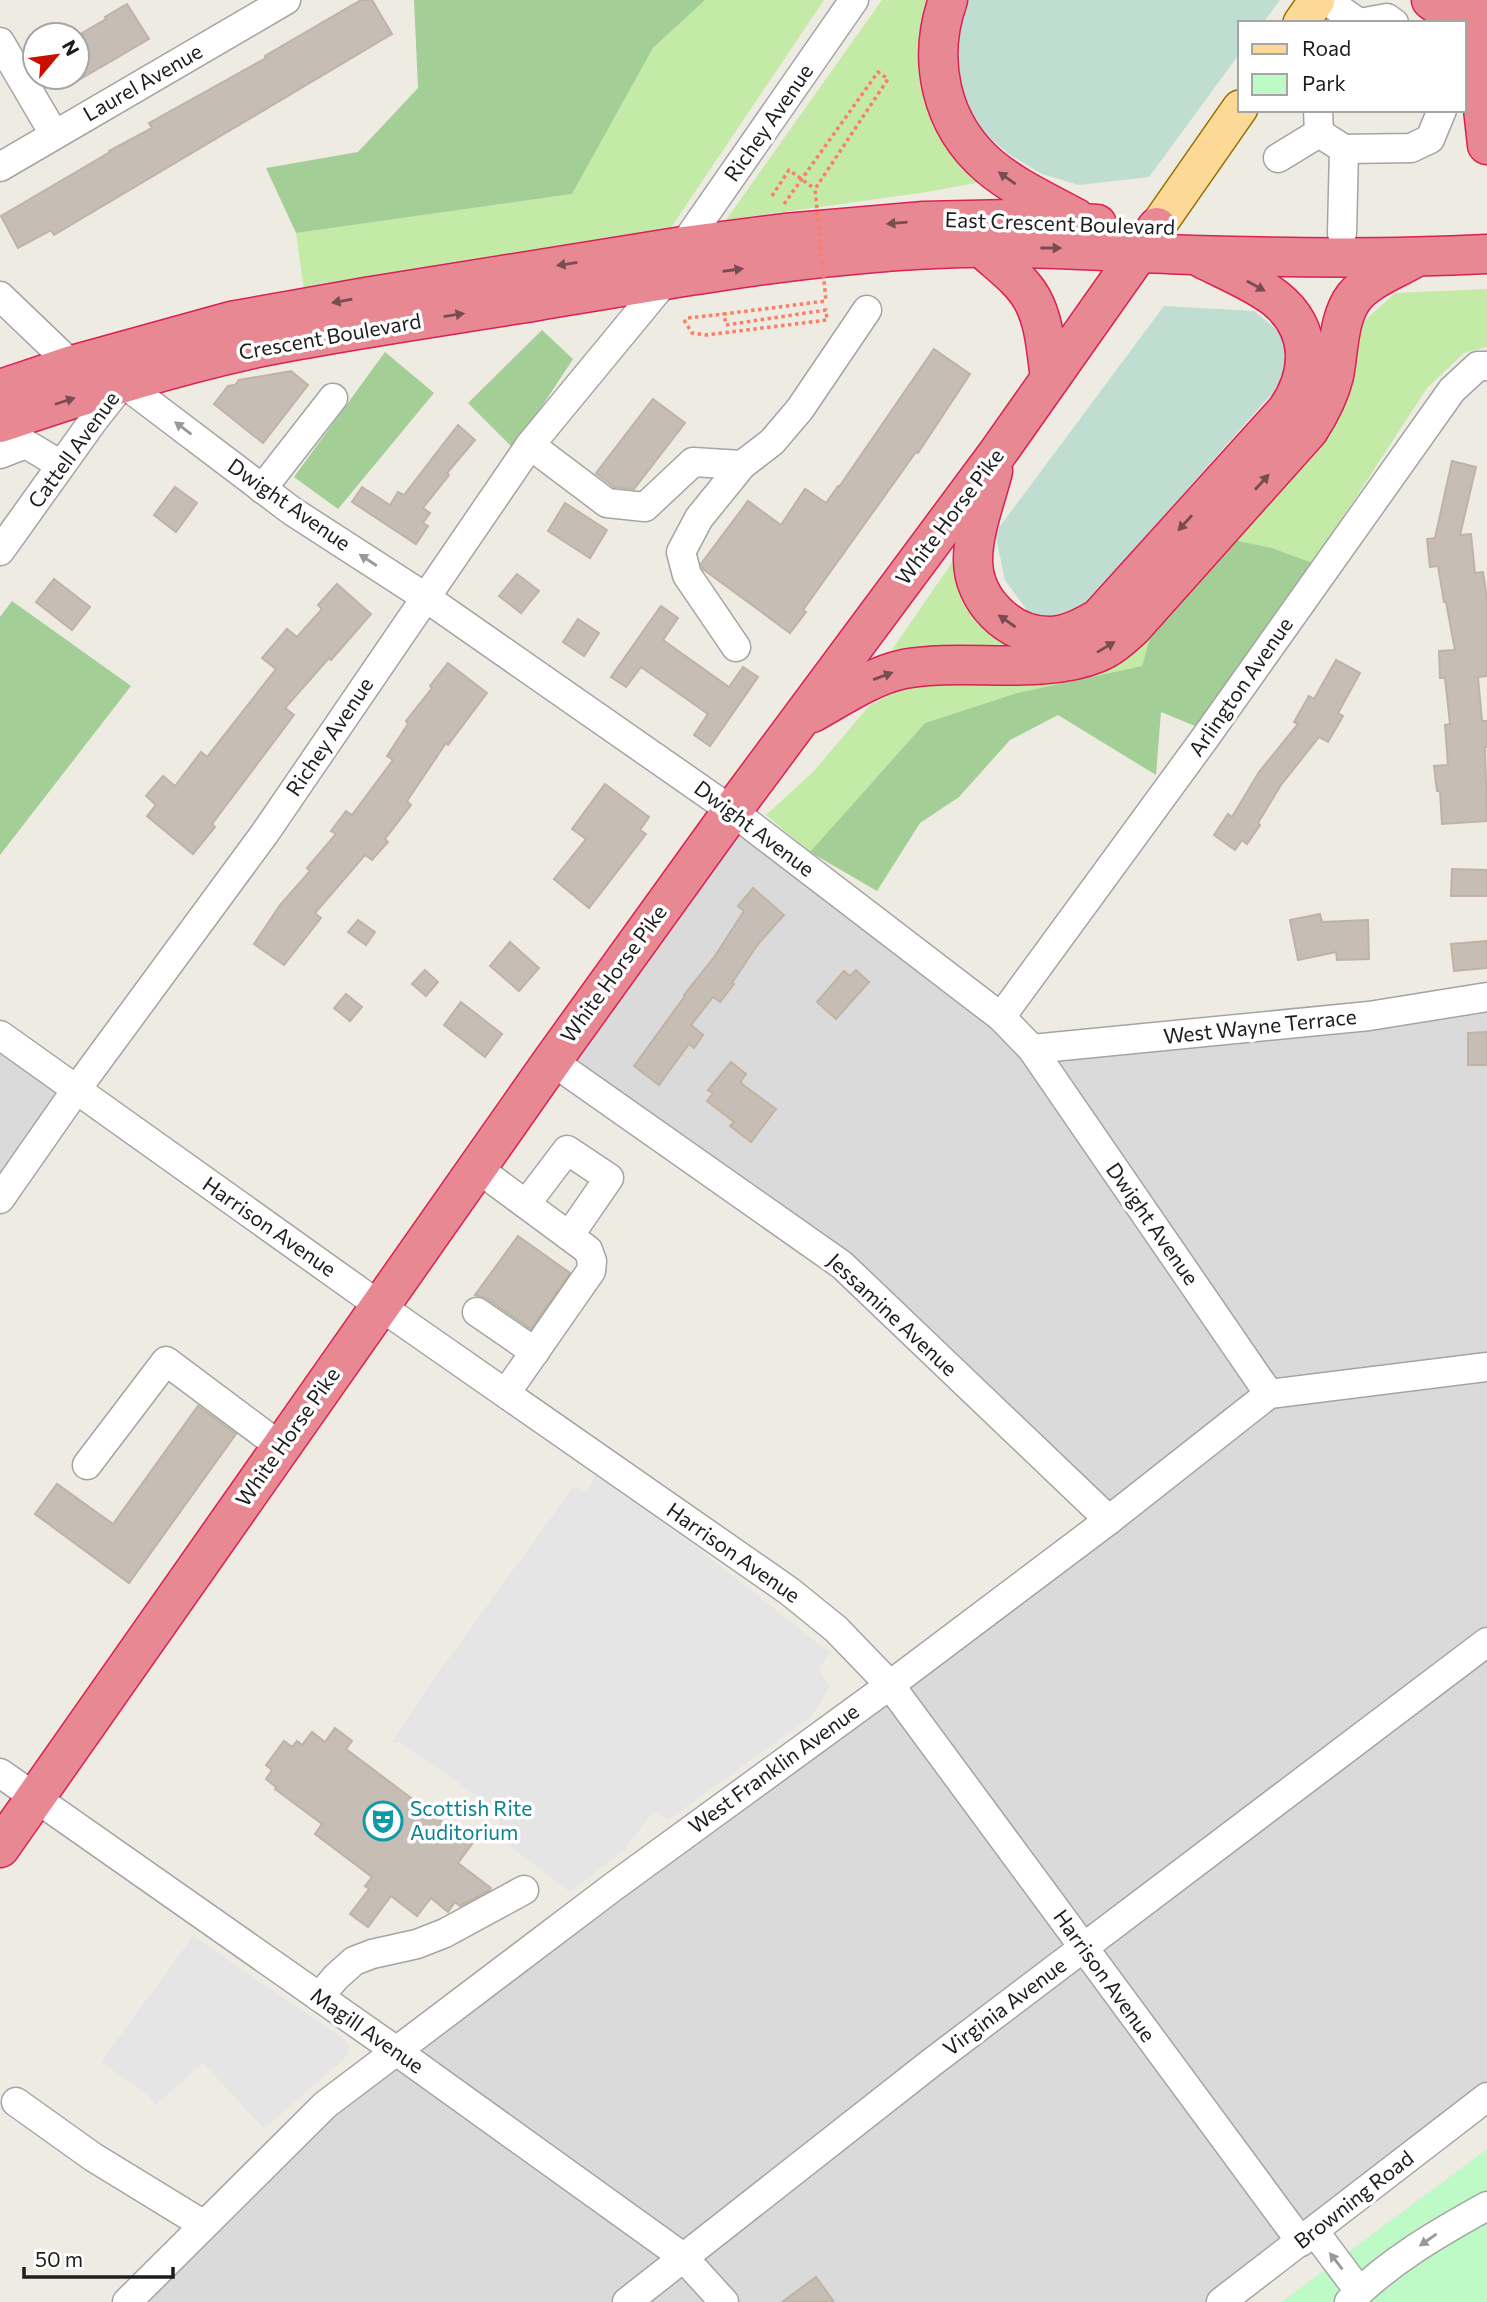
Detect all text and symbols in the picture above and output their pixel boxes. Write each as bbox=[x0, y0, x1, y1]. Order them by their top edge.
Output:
north arrow bbox=[21, 21, 91, 91]
legend bbox=[1238, 21, 1466, 112]
text: Road bbox=[1302, 35, 1351, 60]
text: N bbox=[58, 36, 85, 59]
street label: Laurel Avenue bbox=[78, 38, 206, 126]
street label: Richey Avenue bbox=[718, 59, 817, 186]
text: Park bbox=[1302, 70, 1346, 95]
one-way arrow bbox=[998, 171, 1016, 185]
street label: East Crescent Boulevard bbox=[944, 206, 1176, 239]
one-way arrow bbox=[886, 218, 908, 229]
one-way arrow bbox=[1040, 242, 1062, 254]
one-way arrow bbox=[556, 259, 578, 270]
one-way arrow bbox=[722, 265, 744, 276]
one-way arrow bbox=[1246, 280, 1265, 292]
one-way arrow bbox=[331, 296, 353, 307]
street label: Crescent Boulevard bbox=[237, 307, 423, 364]
one-way arrow bbox=[443, 309, 465, 320]
street label: Cattell Avenue bbox=[22, 386, 124, 512]
one-way arrow bbox=[55, 396, 76, 406]
one-way arrow bbox=[174, 422, 192, 436]
street label: White Horse Pike bbox=[889, 443, 1008, 589]
street label: Dwight Avenue bbox=[224, 452, 356, 555]
one-way arrow bbox=[1254, 474, 1269, 491]
one-way arrow bbox=[1177, 514, 1193, 532]
one-way arrow bbox=[358, 554, 378, 567]
street label: Arlington Avenue bbox=[1182, 612, 1297, 761]
one-way arrow bbox=[998, 614, 1016, 628]
one-way arrow bbox=[1096, 641, 1116, 654]
one-way arrow bbox=[872, 671, 893, 682]
street label: Richey Avenue bbox=[280, 672, 378, 800]
street label: Dwight Avenue bbox=[690, 775, 820, 881]
street label: White Horse Pike bbox=[554, 899, 671, 1047]
street label: West Wayne Terrace bbox=[1162, 1003, 1358, 1048]
street label: Dwight Avenue bbox=[1102, 1157, 1205, 1289]
street label: Harrison Avenue bbox=[198, 1170, 341, 1281]
street label: Jessamine Avenue bbox=[823, 1247, 963, 1380]
street label: White Horse Pike bbox=[230, 1362, 344, 1510]
street label: Harrison Avenue bbox=[662, 1496, 805, 1607]
street label: West Franklin Avenue bbox=[683, 1698, 863, 1838]
place label: Scottish Rite Auditorium bbox=[410, 1795, 532, 1844]
theatre icon: Scottish Rite Auditorium bbox=[362, 1800, 404, 1842]
street label: Harrison Avenue bbox=[1049, 1904, 1161, 2046]
street label: Virginia Avenue bbox=[938, 1951, 1070, 2060]
street label: Magill Avenue bbox=[306, 1982, 429, 2078]
street label: Browning Road bbox=[1288, 2144, 1418, 2253]
one-way arrow bbox=[1419, 2233, 1437, 2247]
scale bar bbox=[24, 2236, 173, 2280]
text: 50 m bbox=[35, 2246, 83, 2271]
one-way arrow bbox=[1329, 2253, 1344, 2271]

